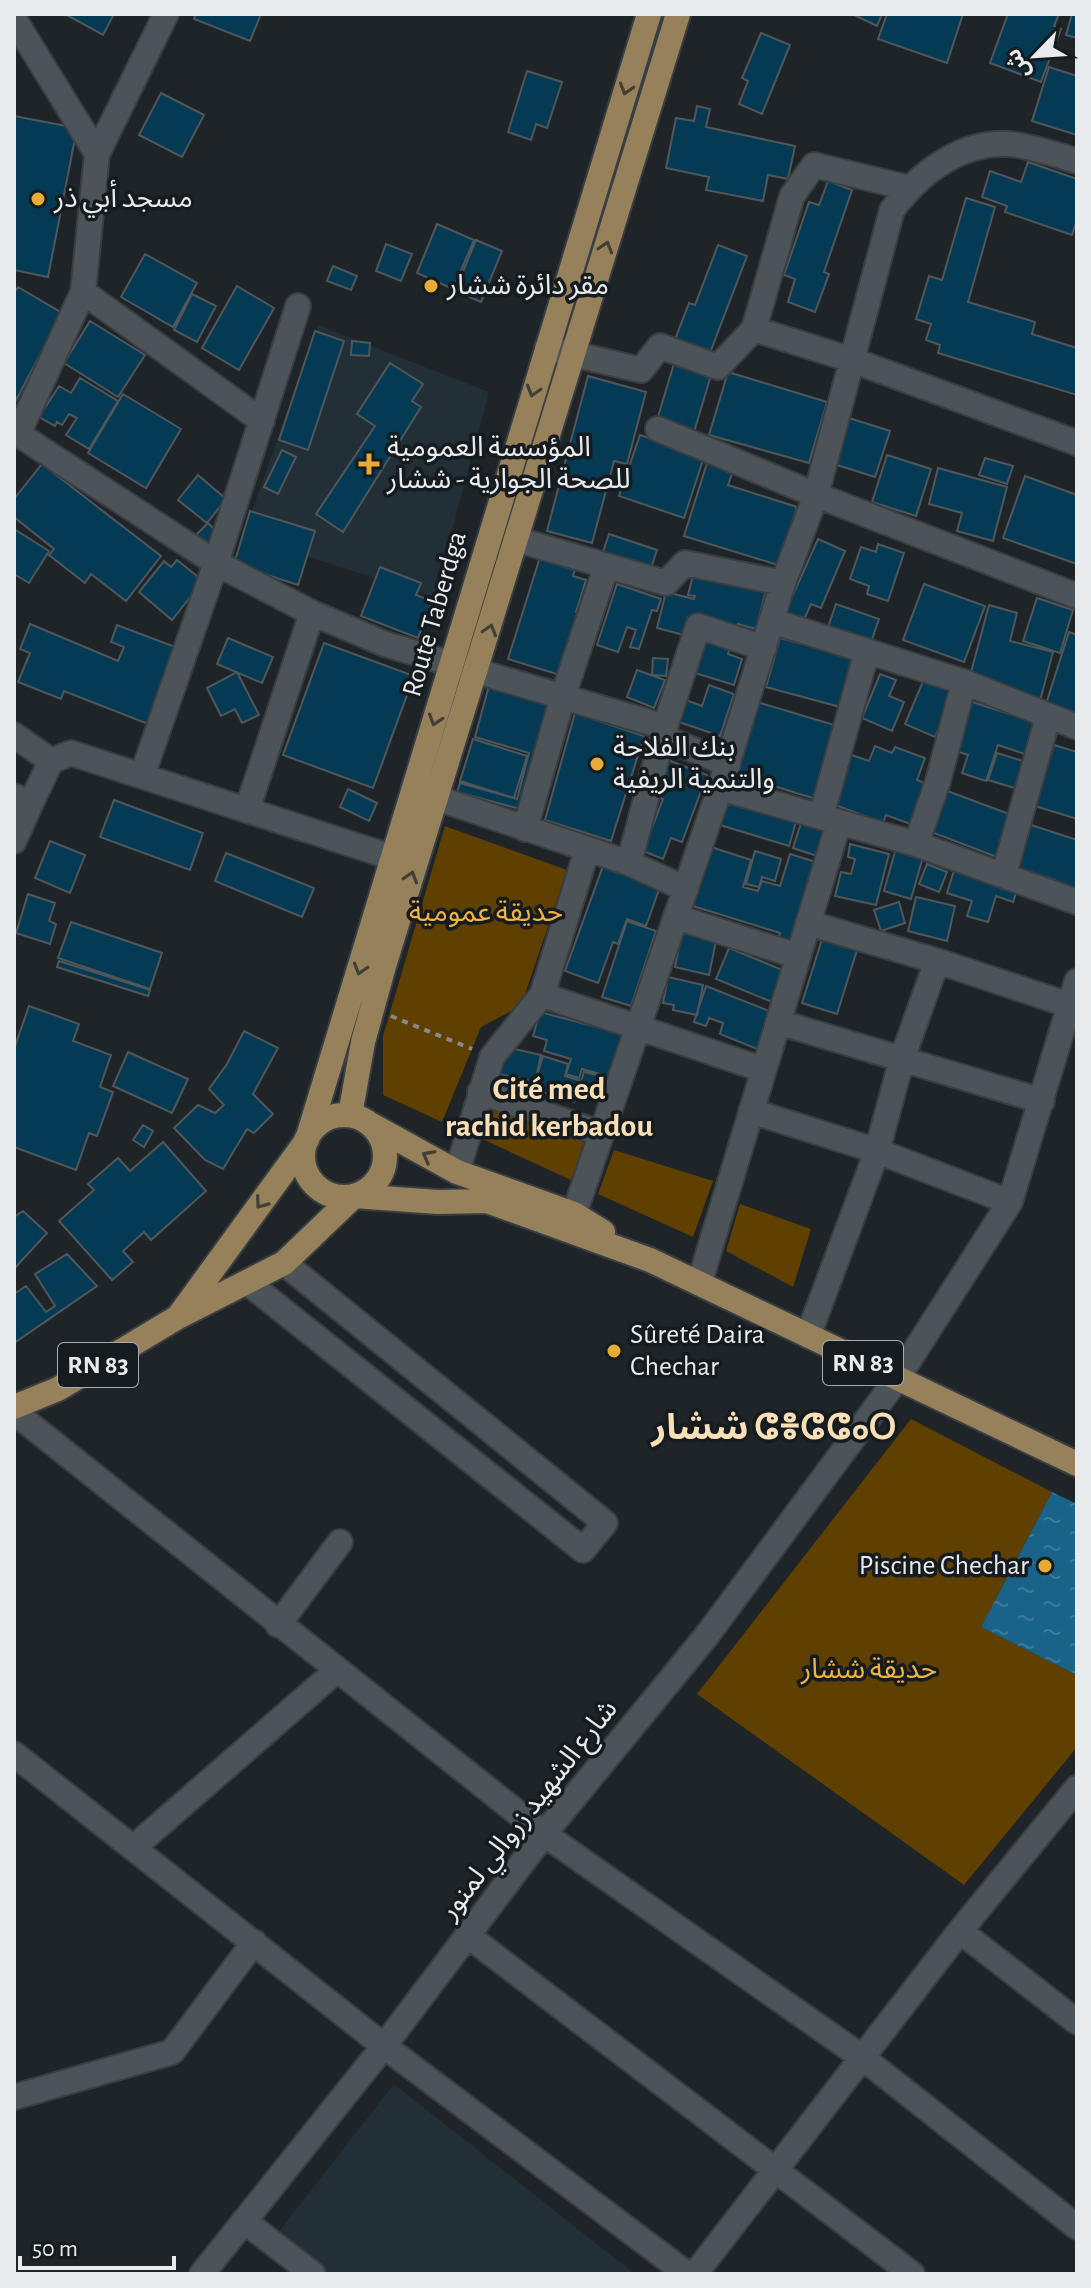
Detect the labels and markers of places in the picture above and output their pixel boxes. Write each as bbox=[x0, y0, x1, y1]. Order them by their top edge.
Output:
place label: مسجد أبي ذر bbox=[53, 179, 193, 218]
marker: مسجد أبي ذر bbox=[29, 190, 47, 208]
place label: مقر دائرة ششار bbox=[446, 272, 609, 301]
marker: مقر دائرة ششار bbox=[422, 277, 440, 295]
place label: المؤسسة العمومية للصحة الجوارية - ششار bbox=[386, 434, 630, 495]
marker: المؤسسة العمومية للصحة الجوارية - ششار bbox=[358, 453, 380, 475]
place label: بنك الفلاحة والتنمية الريفية bbox=[613, 734, 775, 795]
marker: بنك الفلاحة والتنمية الريفية bbox=[588, 755, 606, 773]
place label: Sûreté Daira Chechar bbox=[630, 1321, 765, 1381]
marker: Sûreté Daira Chechar bbox=[605, 1342, 623, 1360]
place label: Piscine Chechar bbox=[859, 1552, 1029, 1580]
marker: Piscine Chechar bbox=[1036, 1557, 1054, 1575]

